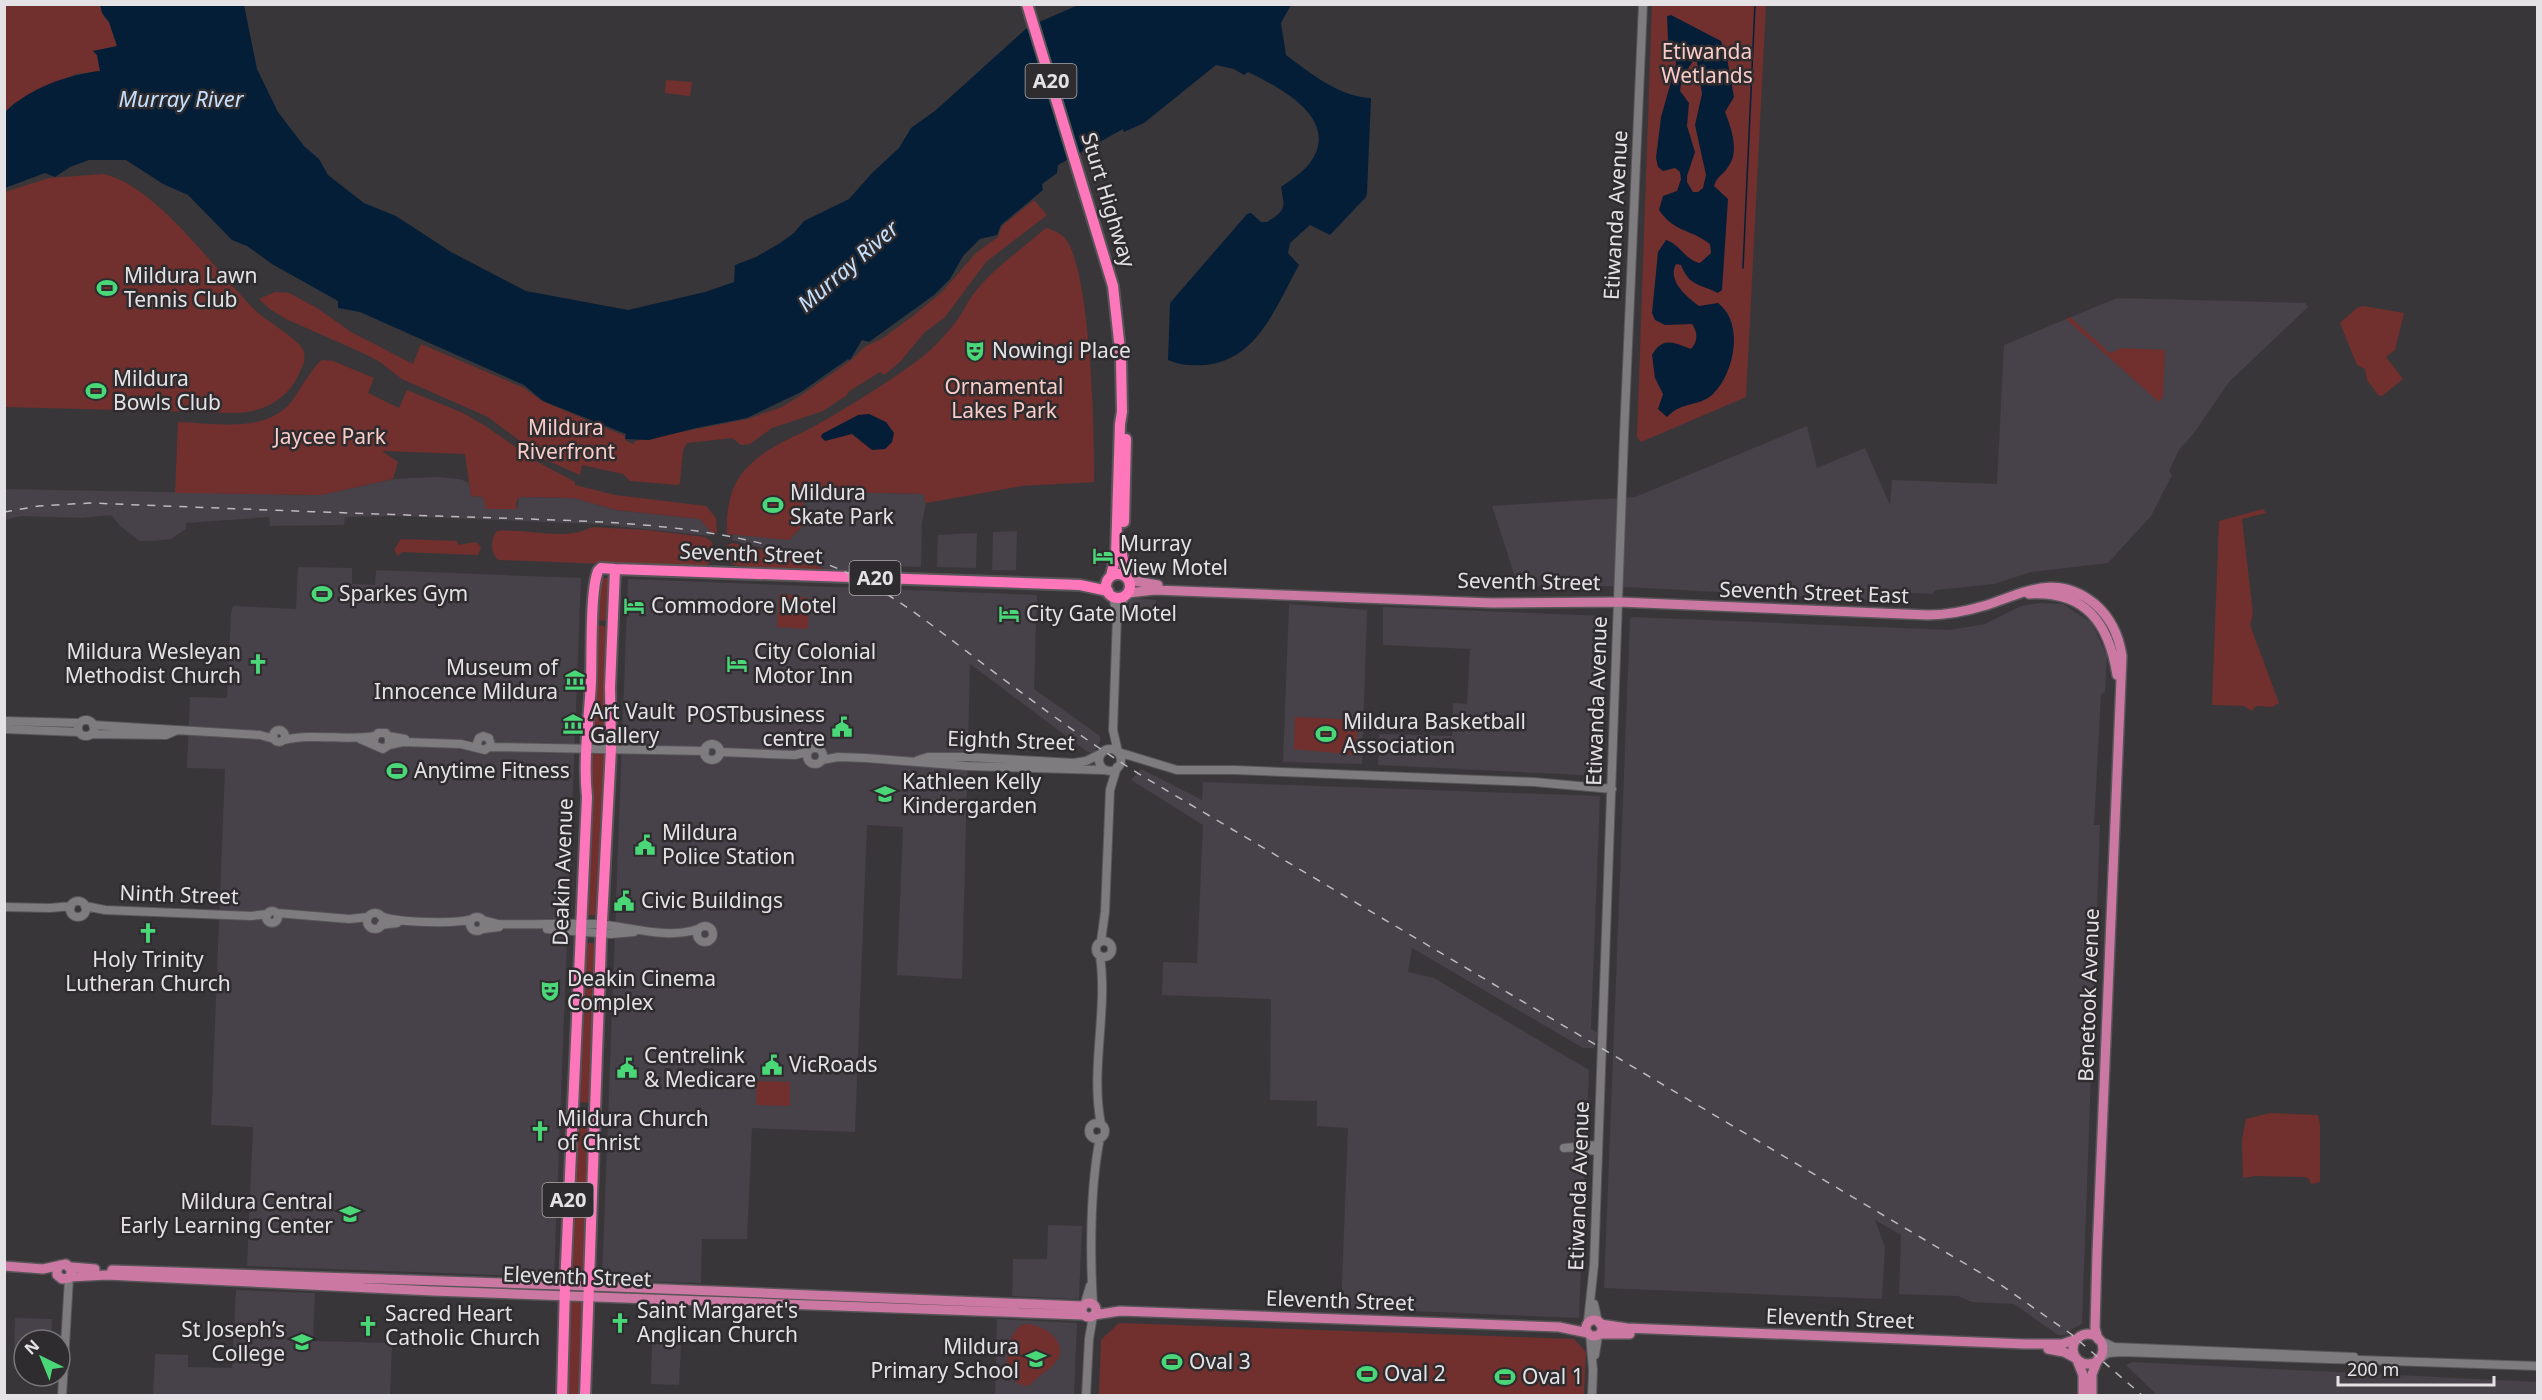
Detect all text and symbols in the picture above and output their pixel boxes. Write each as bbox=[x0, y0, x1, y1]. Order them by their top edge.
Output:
park label: Etiwanda Wetlands bbox=[1661, 37, 1753, 89]
road number: A20 bbox=[1026, 64, 1076, 98]
water label: Murray River bbox=[118, 83, 245, 113]
street label: Sturt Highway bbox=[1075, 129, 1143, 271]
street label: Etiwanda Avenue bbox=[1597, 129, 1633, 300]
water label: Murray River bbox=[790, 212, 905, 318]
place label: Mildura Lawn Tennis Club bbox=[124, 261, 258, 313]
sports icon: Mildura Lawn Tennis Club bbox=[95, 276, 119, 300]
place label: Nowingi Place bbox=[992, 336, 1131, 364]
theatre icon: Nowingi Place bbox=[963, 339, 987, 363]
place label: Mildura Bowls Club bbox=[113, 364, 221, 416]
park label: Ornamental Lakes Park bbox=[944, 372, 1064, 424]
sports icon: Mildura Bowls Club bbox=[84, 379, 108, 403]
park label: Mildura Riverfront bbox=[517, 413, 616, 465]
park label: Jaycee Park bbox=[272, 422, 387, 450]
place label: Mildura Skate Park bbox=[790, 478, 895, 530]
sports icon: Mildura Skate Park bbox=[761, 493, 785, 517]
place label: Murray View Motel bbox=[1120, 529, 1228, 581]
street label: Seventh Street bbox=[679, 537, 823, 570]
hotel icon: Murray View Motel bbox=[1091, 544, 1115, 568]
road number: A20 bbox=[850, 561, 900, 595]
street label: Seventh Street bbox=[1457, 566, 1601, 596]
street label: Seventh Street East bbox=[1719, 575, 1910, 609]
place label: Sparkes Gym bbox=[339, 579, 468, 607]
sports icon: Sparkes Gym bbox=[310, 582, 334, 606]
place label: Commodore Motel bbox=[651, 591, 837, 619]
hotel icon: Commodore Motel bbox=[622, 594, 646, 618]
place label: City Gate Motel bbox=[1026, 599, 1177, 627]
hotel icon: City Gate Motel bbox=[997, 602, 1021, 626]
street label: Etiwanda Avenue bbox=[1579, 616, 1613, 786]
place label: Mildura Wesleyan Methodist Church bbox=[65, 637, 241, 689]
place label: City Colonial Motor Inn bbox=[754, 637, 876, 689]
church icon: Mildura Wesleyan Methodist Church bbox=[246, 652, 270, 676]
hotel icon: City Colonial Motor Inn bbox=[725, 652, 749, 676]
place label: Museum of Innocence Mildura bbox=[374, 653, 560, 705]
museum icon: Museum of Innocence Mildura bbox=[563, 668, 587, 692]
place label: Art Vault Gallery bbox=[590, 697, 675, 749]
place label: POSTbusiness centre bbox=[686, 700, 825, 752]
place label: Mildura Basketball Association bbox=[1343, 707, 1526, 759]
museum icon: Art Vault Gallery bbox=[561, 712, 585, 736]
public building icon: POSTbusiness centre bbox=[830, 715, 854, 739]
sports icon: Mildura Basketball Association bbox=[1314, 722, 1338, 746]
street label: Eighth Street bbox=[947, 724, 1076, 756]
place label: Anytime Fitness bbox=[414, 756, 570, 784]
sports icon: Anytime Fitness bbox=[385, 759, 409, 783]
place label: Kathleen Kelly Kindergarden bbox=[902, 767, 1042, 819]
school or university icon: Kathleen Kelly Kindergarden bbox=[873, 782, 897, 806]
street label: Deakin Avenue bbox=[545, 798, 579, 946]
place label: Mildura Police Station bbox=[662, 818, 795, 870]
public building icon: Mildura Police Station bbox=[633, 833, 657, 857]
street label: Ninth Street bbox=[119, 878, 239, 910]
place label: Civic Buildings bbox=[641, 886, 783, 914]
public building icon: Civic Buildings bbox=[612, 889, 636, 913]
street label: Benetook Avenue bbox=[2071, 908, 2105, 1082]
church icon: Holy Trinity Lutheran Church bbox=[136, 921, 160, 945]
place label: Holy Trinity Lutheran Church bbox=[65, 945, 231, 997]
place label: Deakin Cinema Complex bbox=[567, 964, 716, 1016]
theatre icon: Deakin Cinema Complex bbox=[538, 979, 562, 1003]
place label: Centrelink & Medicare bbox=[644, 1041, 756, 1093]
place label: VicRoads bbox=[789, 1050, 878, 1078]
public building icon: VicRoads bbox=[760, 1053, 784, 1077]
public building icon: Centrelink & Medicare bbox=[615, 1056, 639, 1080]
street label: Etiwanda Avenue bbox=[1561, 1101, 1595, 1271]
place label: Mildura Church of Christ bbox=[557, 1104, 709, 1156]
church icon: Mildura Church of Christ bbox=[528, 1119, 552, 1143]
road number: A20 bbox=[542, 1183, 594, 1217]
place label: Mildura Central Early Learning Center bbox=[120, 1187, 333, 1239]
school or university icon: Mildura Central Early Learning Center bbox=[338, 1202, 362, 1226]
street label: Eleventh Street bbox=[502, 1259, 652, 1293]
street label: Eleventh Street bbox=[1265, 1283, 1415, 1317]
place label: Saint Margaret's Anglican Church bbox=[637, 1296, 798, 1348]
place label: Sacred Heart Catholic Church bbox=[385, 1299, 540, 1351]
street label: Eleventh Street bbox=[1765, 1301, 1915, 1335]
church icon: Saint Margaret's Anglican Church bbox=[608, 1311, 632, 1335]
church icon: Sacred Heart Catholic Church bbox=[356, 1314, 380, 1338]
place label: St Joseph’s College bbox=[181, 1315, 285, 1367]
north arrow bbox=[12, 1328, 72, 1388]
school or university icon: St Joseph’s College bbox=[290, 1330, 314, 1354]
place label: Mildura Primary School bbox=[871, 1332, 1019, 1384]
text: N bbox=[20, 1335, 44, 1360]
school or university icon: Mildura Primary School bbox=[1024, 1347, 1048, 1371]
place label: Oval 3 bbox=[1189, 1347, 1251, 1375]
scale bar bbox=[2338, 1349, 2494, 1387]
sports icon: Oval 3 bbox=[1160, 1350, 1184, 1374]
text: 200 m bbox=[2347, 1357, 2399, 1381]
place label: Oval 2 bbox=[1384, 1359, 1446, 1387]
sports icon: Oval 2 bbox=[1355, 1362, 1379, 1386]
place label: Oval 1 bbox=[1522, 1362, 1584, 1390]
sports icon: Oval 1 bbox=[1493, 1365, 1517, 1389]

